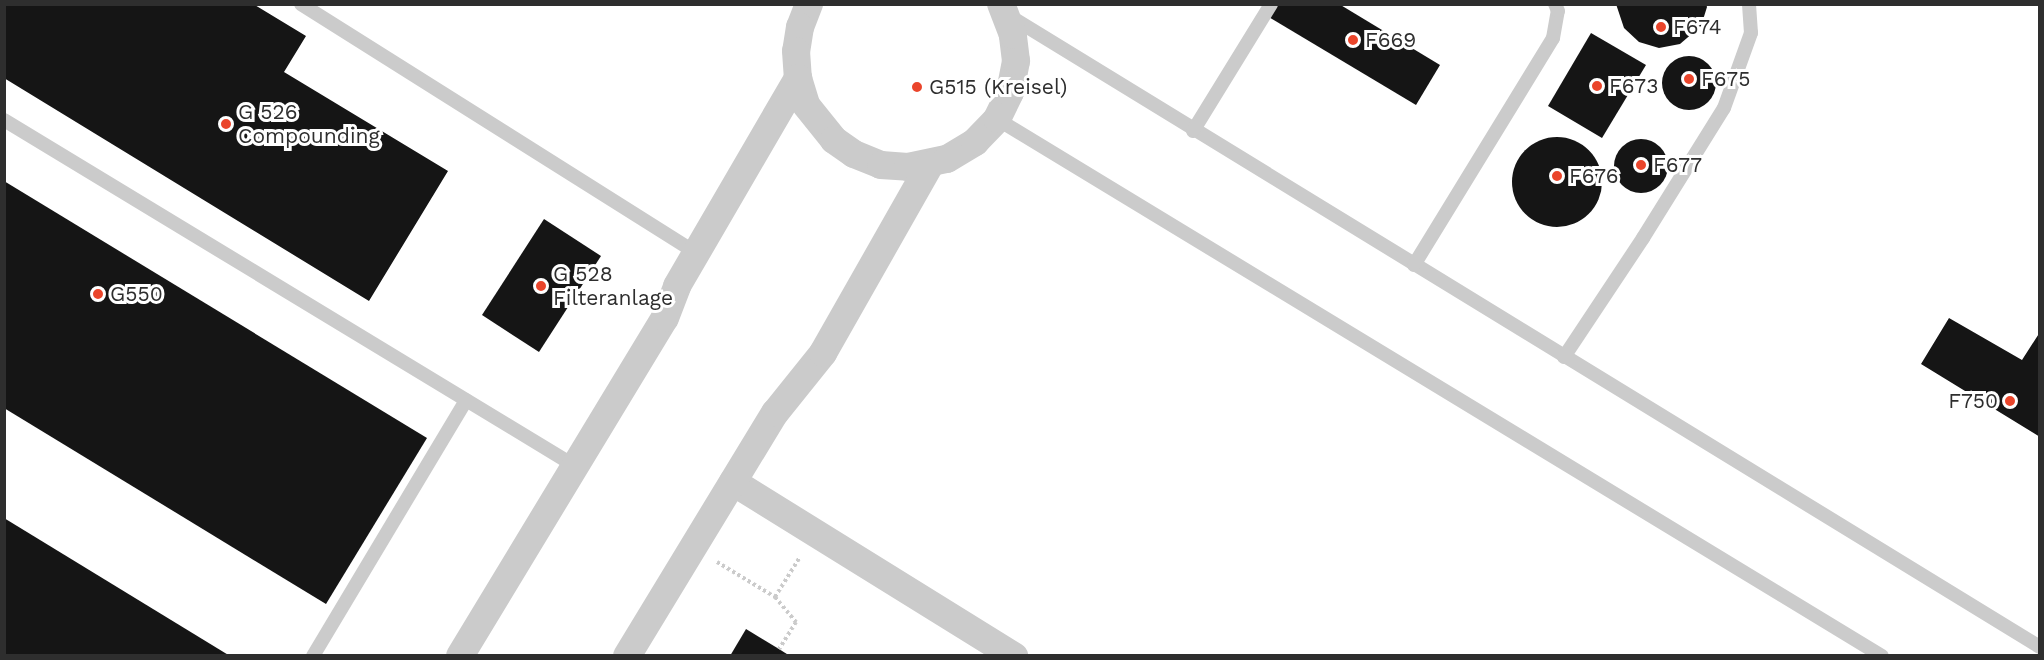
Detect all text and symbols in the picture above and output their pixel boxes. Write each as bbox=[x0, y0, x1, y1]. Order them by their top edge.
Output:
place label: F674 bbox=[1673, 14, 1722, 40]
marker: F674 bbox=[1654, 20, 1668, 34]
place label: F669 bbox=[1365, 27, 1416, 53]
marker: F669 bbox=[1346, 33, 1360, 47]
place label: F675 bbox=[1701, 66, 1750, 92]
marker: F675 bbox=[1682, 72, 1696, 86]
place label: F673 bbox=[1609, 73, 1658, 99]
place label: G515 (Kreisel) bbox=[929, 74, 1067, 100]
marker: F673 bbox=[1590, 79, 1604, 93]
marker: G515 (Kreisel) bbox=[910, 80, 924, 94]
place label: G 526 Compounding bbox=[238, 99, 380, 149]
marker: G 526 Compounding bbox=[219, 117, 233, 131]
place label: F677 bbox=[1653, 152, 1702, 178]
marker: F677 bbox=[1634, 158, 1648, 172]
place label: F676 bbox=[1569, 163, 1618, 189]
marker: F676 bbox=[1550, 169, 1564, 183]
place label: G 528 Filteranlage bbox=[553, 261, 673, 311]
marker: G 528 Filteranlage bbox=[534, 279, 548, 293]
place label: G550 bbox=[110, 281, 163, 307]
marker: G550 bbox=[91, 287, 105, 301]
place label: F750 bbox=[1948, 388, 1998, 414]
marker: F750 bbox=[2003, 394, 2017, 408]

